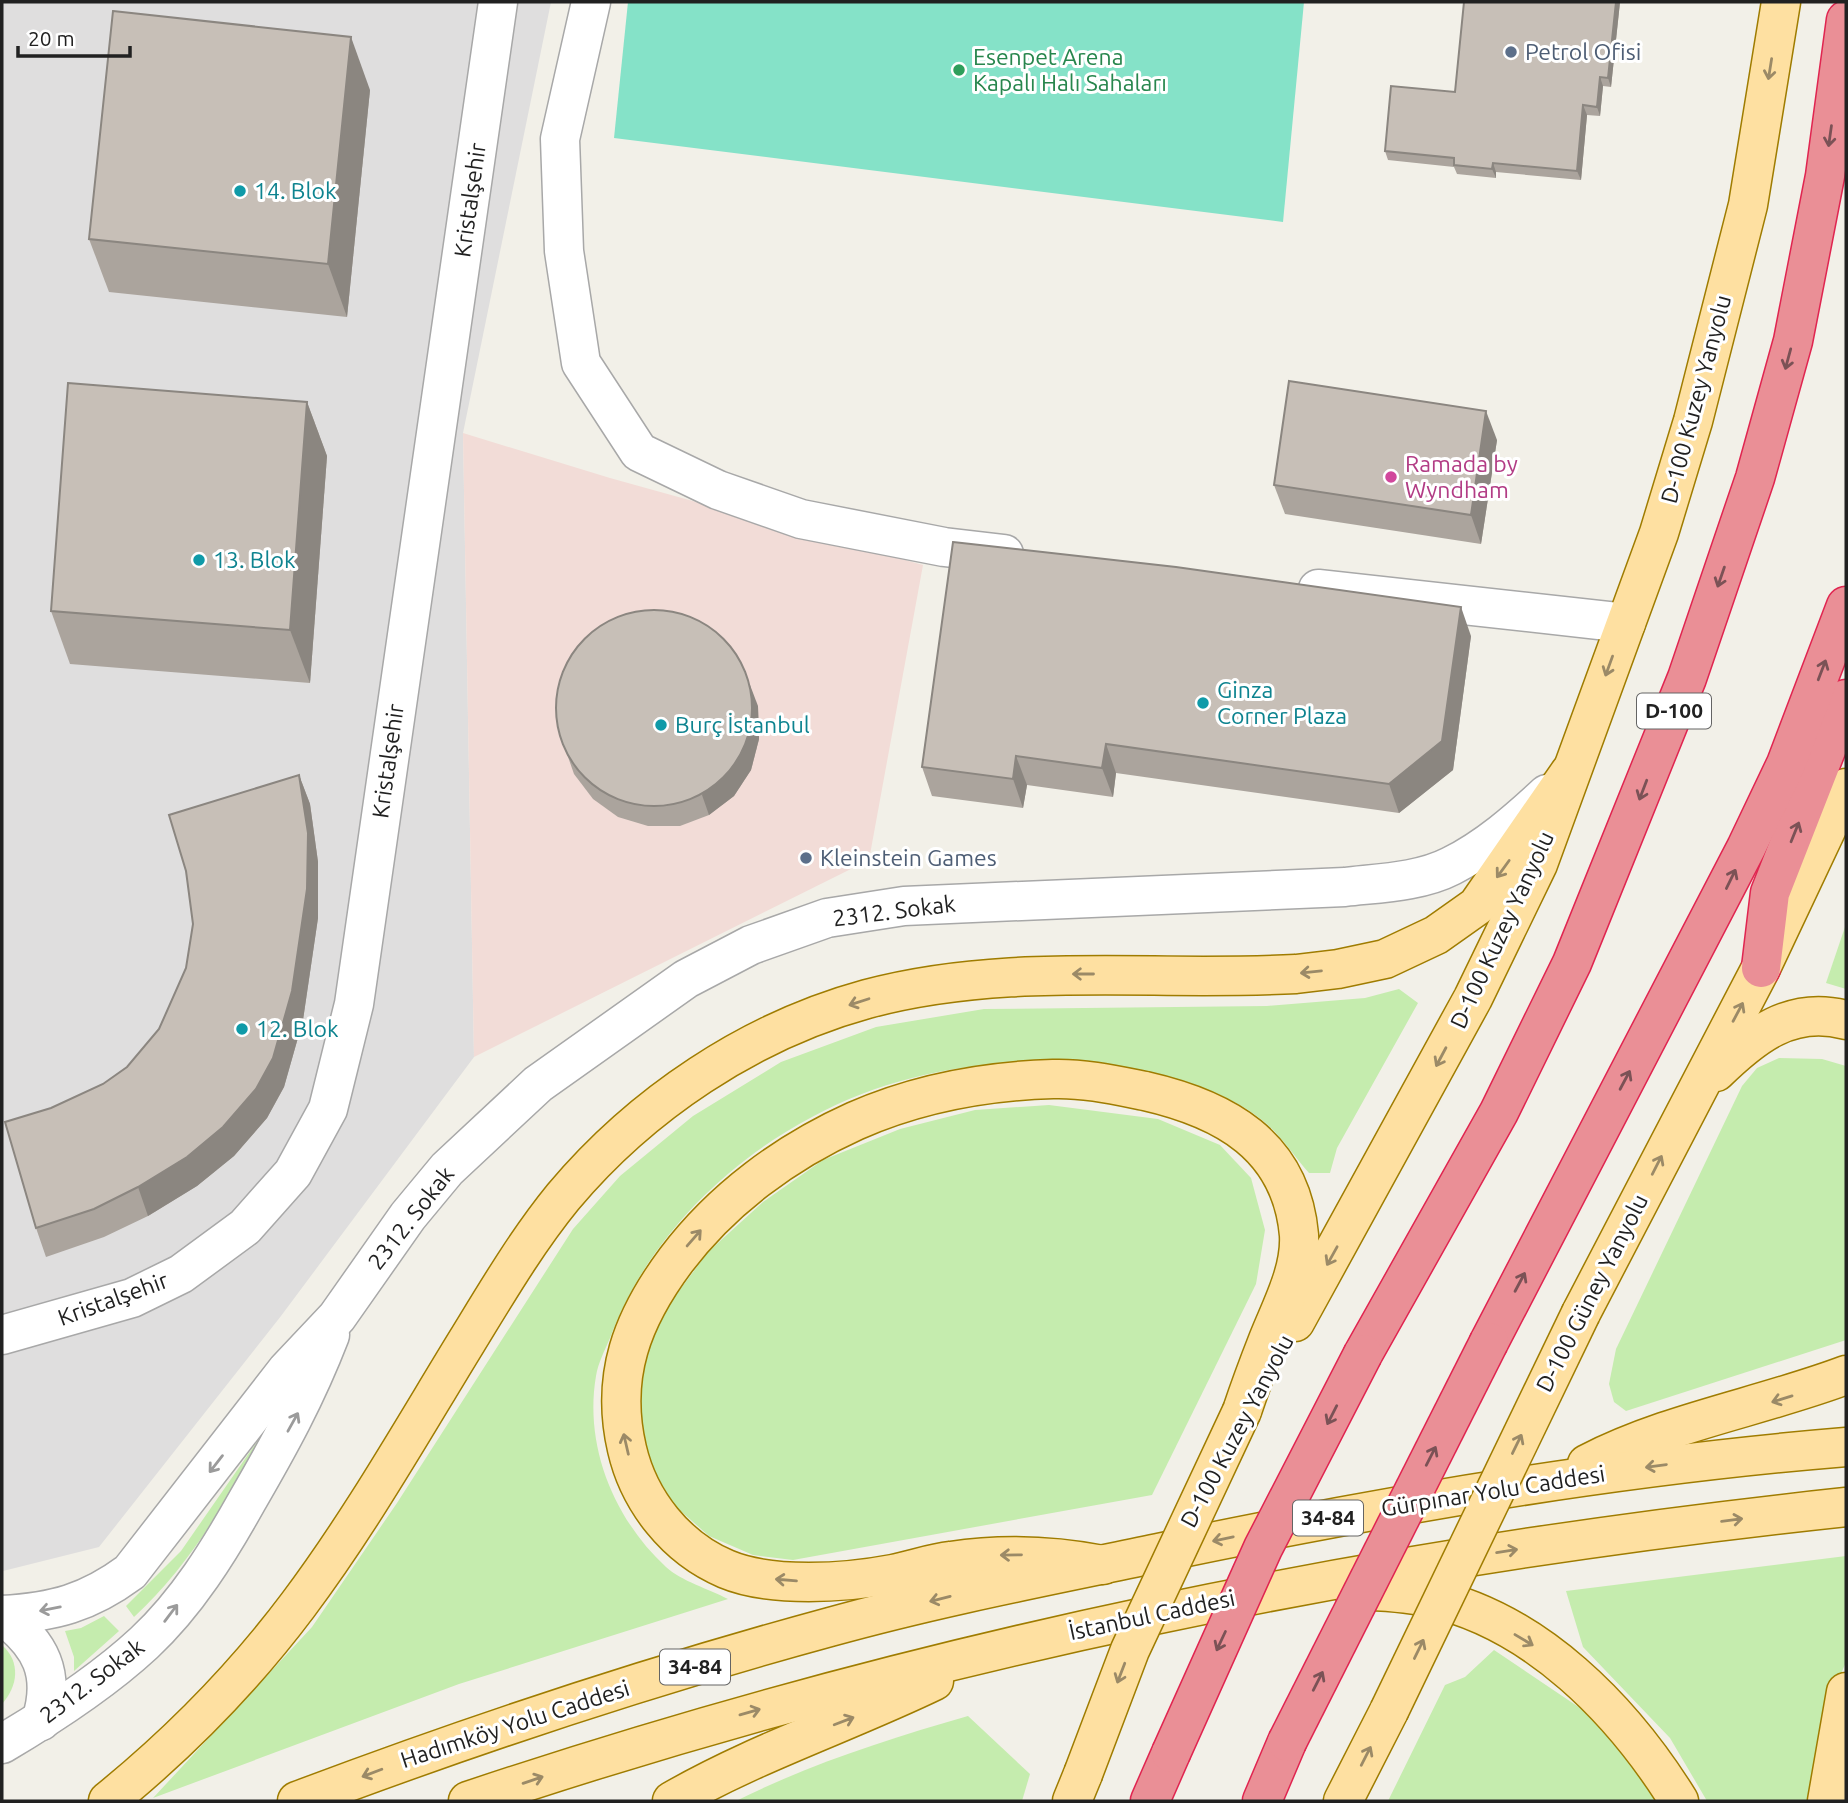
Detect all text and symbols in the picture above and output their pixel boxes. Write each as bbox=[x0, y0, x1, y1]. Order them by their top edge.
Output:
scale bar bbox=[18, 14, 130, 58]
text: 20 m bbox=[28, 26, 75, 50]
place label: Petrol Ofisi bbox=[1525, 39, 1641, 64]
place label: Esenpet Arena Kapalı Halı Sahaları bbox=[973, 44, 1167, 95]
marker: Petrol Ofisi bbox=[1503, 44, 1519, 60]
one-way arrow bbox=[1763, 57, 1776, 80]
marker: Esenpet Arena Kapalı Halı Sahaları bbox=[951, 62, 967, 78]
one-way arrow bbox=[1823, 124, 1836, 147]
street label: Kristalşehir bbox=[449, 141, 490, 259]
place label: 14. Blok bbox=[254, 178, 337, 203]
marker: 14. Blok bbox=[232, 183, 248, 199]
street label: D-100 Kuzey Yanyolu bbox=[1656, 292, 1735, 506]
one-way arrow bbox=[1781, 347, 1794, 370]
place label: Ramada by Wyndham bbox=[1405, 451, 1518, 502]
marker: Ramada by Wyndham bbox=[1383, 469, 1399, 485]
place label: 13. Blok bbox=[213, 547, 296, 572]
marker: 13. Blok bbox=[191, 552, 207, 568]
one-way arrow bbox=[1714, 565, 1727, 587]
one-way arrow bbox=[1602, 655, 1615, 676]
one-way arrow bbox=[1817, 660, 1830, 682]
place label: Ginza Corner Plaza bbox=[1217, 677, 1347, 728]
road number: D-100 bbox=[1637, 694, 1711, 728]
marker: Ginza Corner Plaza bbox=[1195, 695, 1211, 711]
street label: Kristalşehir bbox=[367, 702, 408, 820]
place label: Burç İstanbul bbox=[675, 712, 810, 737]
marker: Burç İstanbul bbox=[653, 717, 669, 733]
one-way arrow bbox=[1636, 779, 1649, 801]
one-way arrow bbox=[1790, 822, 1803, 844]
street label: D-100 Kuzey Yanyolu bbox=[1445, 827, 1558, 1032]
place label: Kleinstein Games bbox=[820, 845, 997, 870]
marker: Kleinstein Games bbox=[798, 850, 814, 866]
one-way arrow bbox=[1496, 859, 1511, 878]
one-way arrow bbox=[1725, 869, 1739, 890]
street label: 2312. Sokak bbox=[831, 891, 957, 930]
one-way arrow bbox=[1300, 966, 1323, 979]
one-way arrow bbox=[1072, 967, 1095, 981]
one-way arrow bbox=[848, 997, 870, 1009]
one-way arrow bbox=[1732, 1002, 1745, 1023]
place label: 12. Blok bbox=[256, 1016, 339, 1041]
marker: 12. Blok bbox=[234, 1021, 250, 1037]
one-way arrow bbox=[1434, 1046, 1448, 1067]
one-way arrow bbox=[1619, 1070, 1633, 1091]
one-way arrow bbox=[1651, 1155, 1665, 1176]
street label: 2312. Sokak bbox=[363, 1161, 459, 1274]
street label: D-100 Güney Yanyolu bbox=[1531, 1190, 1652, 1396]
one-way arrow bbox=[686, 1229, 702, 1247]
one-way arrow bbox=[1325, 1246, 1339, 1266]
street label: Kristalşehir bbox=[54, 1267, 172, 1330]
one-way arrow bbox=[1514, 1272, 1527, 1293]
street label: D-100 Kuzey Yanyolu bbox=[1175, 1330, 1298, 1531]
one-way arrow bbox=[1771, 1393, 1793, 1406]
one-way arrow bbox=[1324, 1404, 1338, 1425]
one-way arrow bbox=[286, 1412, 300, 1432]
one-way arrow bbox=[619, 1433, 632, 1456]
one-way arrow bbox=[1511, 1434, 1525, 1455]
one-way arrow bbox=[1425, 1446, 1439, 1467]
one-way arrow bbox=[208, 1454, 223, 1472]
street label: Gürpınar Yolu Caddesi bbox=[1379, 1460, 1607, 1521]
one-way arrow bbox=[1646, 1460, 1668, 1473]
road number: 34-84 bbox=[1293, 1500, 1363, 1536]
one-way arrow bbox=[1720, 1514, 1743, 1527]
one-way arrow bbox=[1212, 1533, 1235, 1547]
one-way arrow bbox=[1495, 1544, 1518, 1557]
one-way arrow bbox=[1000, 1548, 1023, 1562]
one-way arrow bbox=[775, 1573, 797, 1586]
street label: İstanbul Caddesi bbox=[1067, 1585, 1237, 1644]
one-way arrow bbox=[929, 1593, 952, 1606]
one-way arrow bbox=[39, 1603, 62, 1617]
one-way arrow bbox=[164, 1605, 179, 1623]
one-way arrow bbox=[1214, 1630, 1227, 1651]
street label: 2312. Sokak bbox=[35, 1633, 149, 1728]
one-way arrow bbox=[1514, 1633, 1534, 1647]
one-way arrow bbox=[1412, 1639, 1426, 1660]
road number: 34-84 bbox=[660, 1650, 730, 1684]
one-way arrow bbox=[1114, 1662, 1126, 1684]
one-way arrow bbox=[1312, 1671, 1326, 1692]
street label: Hadımköy Yolu Caddesi bbox=[397, 1675, 632, 1772]
one-way arrow bbox=[739, 1705, 761, 1718]
one-way arrow bbox=[833, 1713, 855, 1726]
one-way arrow bbox=[1360, 1746, 1374, 1767]
one-way arrow bbox=[361, 1768, 383, 1780]
one-way arrow bbox=[521, 1772, 543, 1785]

